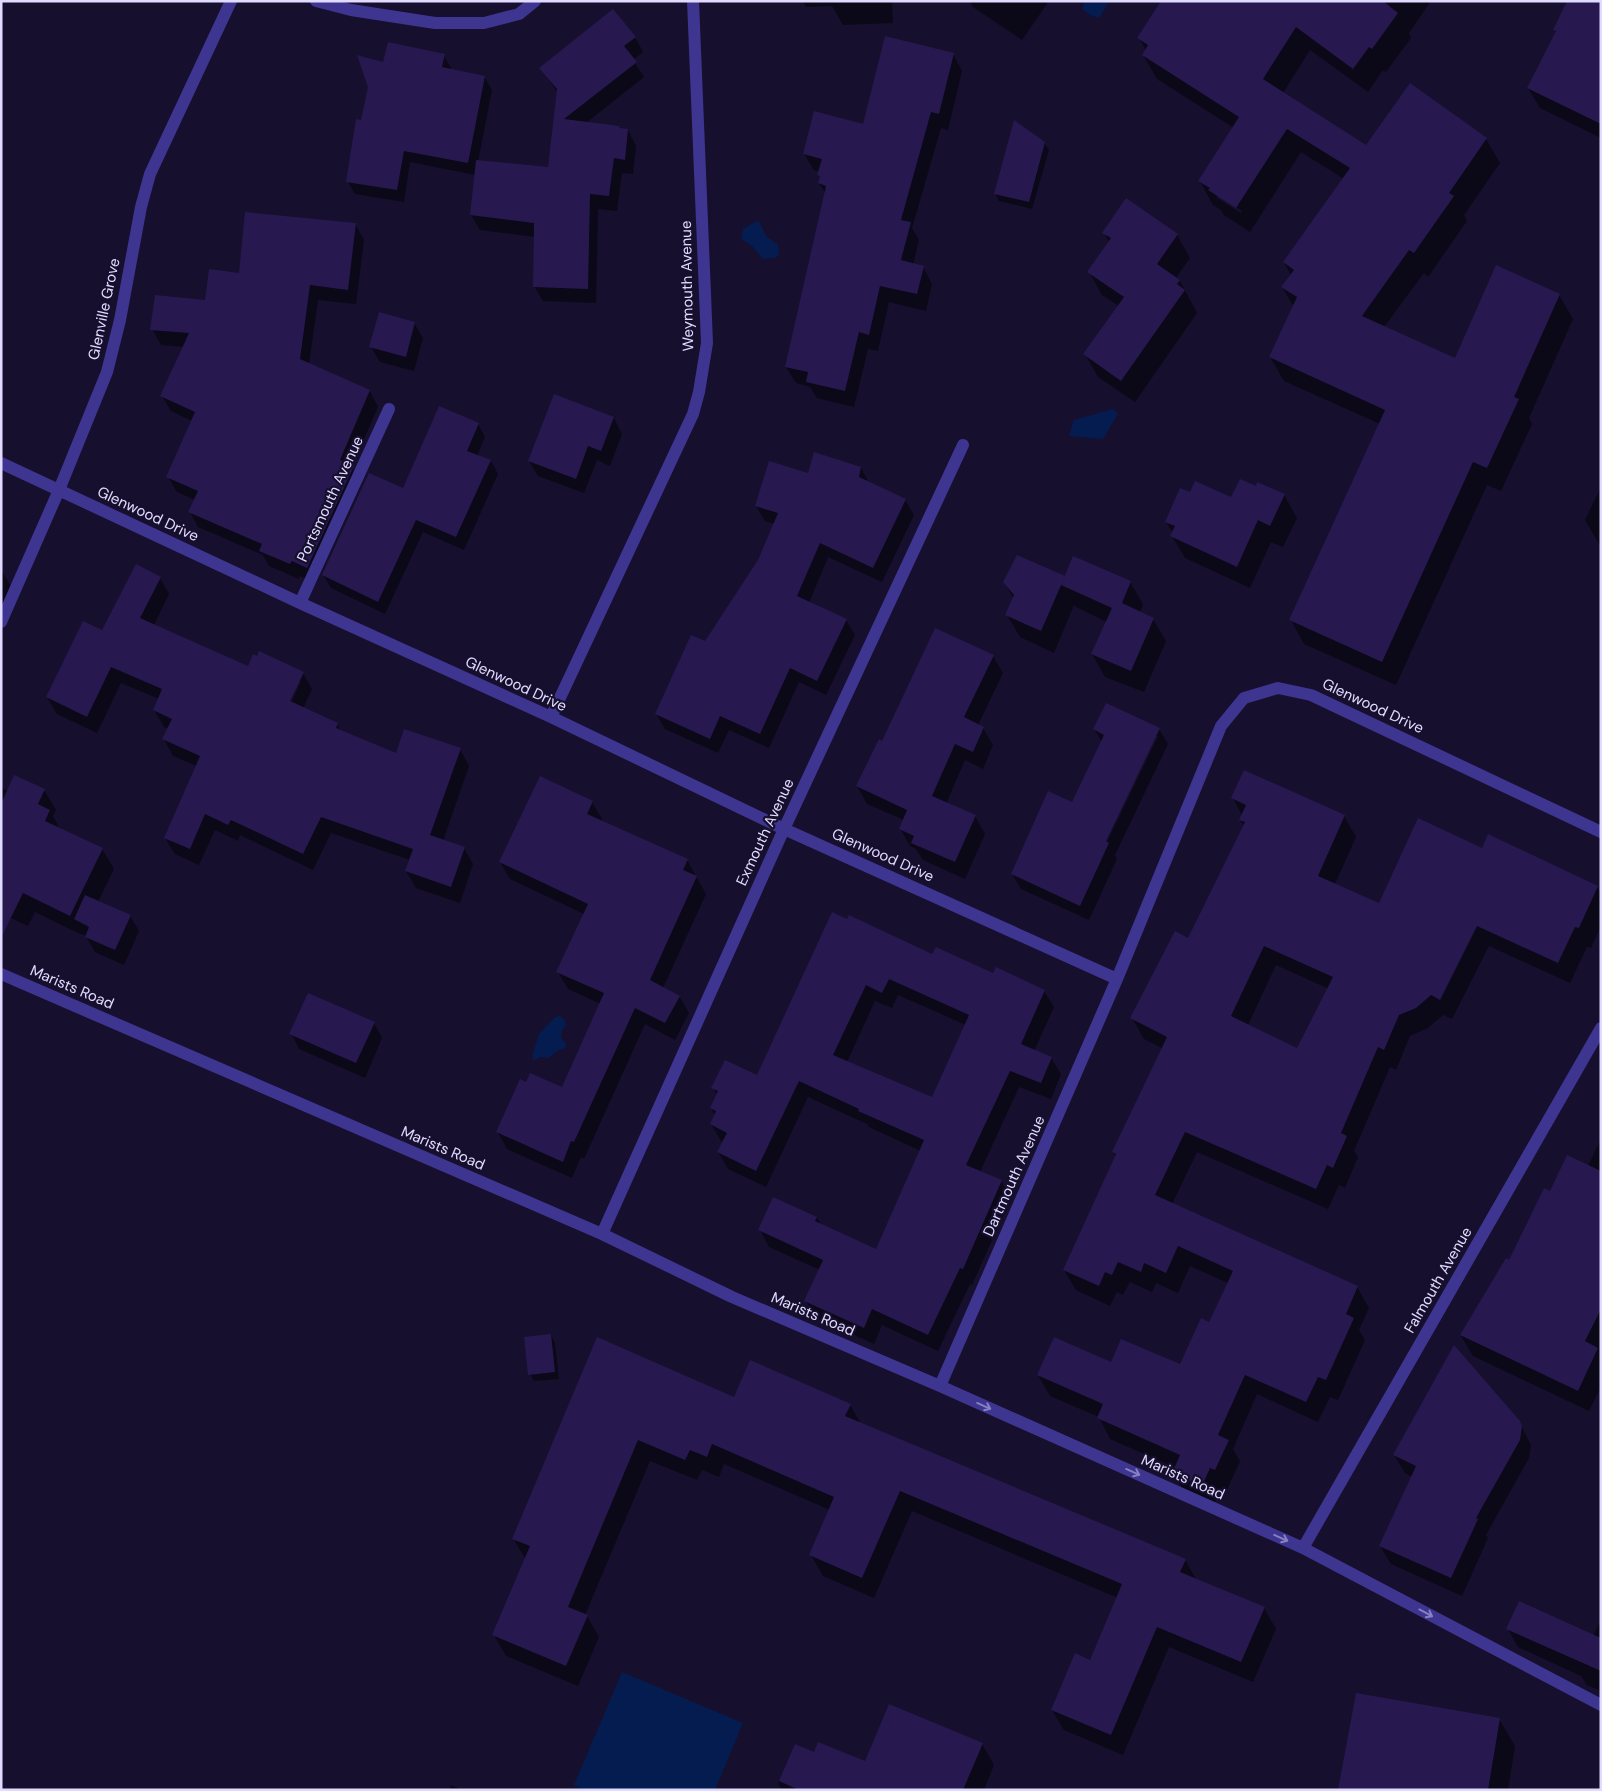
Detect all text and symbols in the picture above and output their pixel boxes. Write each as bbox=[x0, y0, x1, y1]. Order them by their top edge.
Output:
street label: Weymouth Avenue bbox=[676, 221, 698, 351]
street label: Glenville Grove bbox=[83, 256, 125, 362]
street label: Portsmouth Avenue bbox=[292, 433, 368, 565]
street label: Glenwood Drive bbox=[94, 482, 202, 546]
street label: Glenwood Drive bbox=[462, 652, 570, 716]
street label: Glenwood Drive bbox=[1319, 674, 1427, 738]
street label: Exmouth Avenue bbox=[731, 775, 799, 889]
street label: Glenwood Drive bbox=[829, 824, 937, 886]
street label: Marists Road bbox=[27, 960, 117, 1014]
street label: Dartmouth Avenue bbox=[978, 1112, 1050, 1240]
street label: Marists Road bbox=[398, 1121, 488, 1175]
street label: Falmouth Avenue bbox=[1400, 1223, 1476, 1337]
street label: Marists Road bbox=[768, 1287, 858, 1341]
one-way arrow bbox=[976, 1402, 991, 1412]
street label: Marists Road bbox=[1138, 1450, 1228, 1504]
one-way arrow bbox=[1125, 1468, 1140, 1478]
one-way arrow bbox=[1273, 1534, 1288, 1544]
one-way arrow bbox=[1418, 1608, 1433, 1618]

